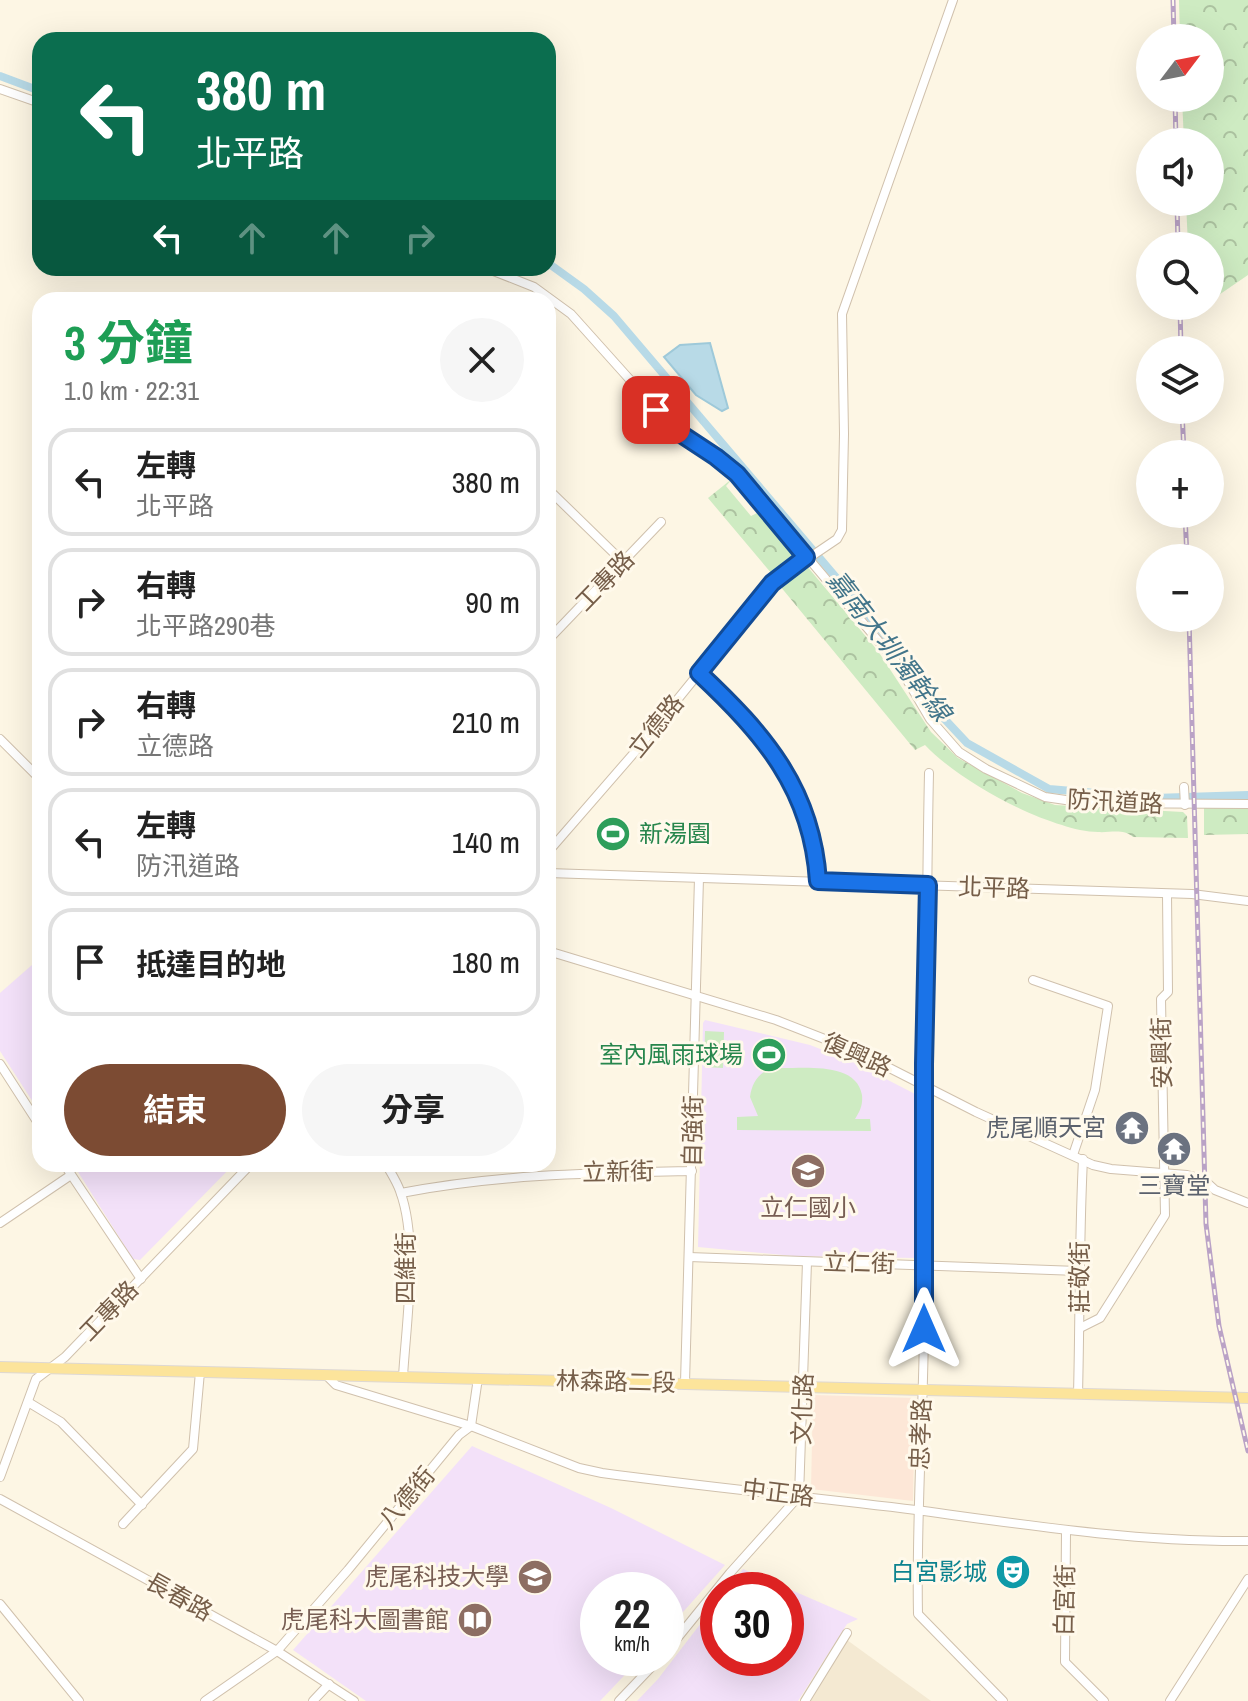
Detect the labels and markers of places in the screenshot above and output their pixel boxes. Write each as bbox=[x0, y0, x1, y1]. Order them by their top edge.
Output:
pin bbox=[622, 376, 690, 444]
sports icon: 新湯園 bbox=[594, 815, 632, 853]
place label: 新湯園 bbox=[639, 817, 711, 849]
sports icon: 室內風雨球場 bbox=[750, 1036, 788, 1074]
place label: 室內風雨球場 bbox=[599, 1038, 743, 1070]
temple icon: 虎尾順天宮 bbox=[1113, 1109, 1151, 1147]
place label: 虎尾順天宮 bbox=[986, 1111, 1106, 1143]
temple icon: 三寶堂 bbox=[1155, 1130, 1193, 1168]
school or university icon: 立仁國小 bbox=[789, 1152, 827, 1190]
place label: 三寶堂 bbox=[1138, 1169, 1210, 1201]
place label: 立仁國小 bbox=[760, 1191, 856, 1223]
theatre icon: 白宮影城 bbox=[994, 1553, 1032, 1591]
place label: 白宮影城 bbox=[891, 1555, 987, 1587]
school or university icon: 虎尾科技大學 bbox=[516, 1558, 554, 1596]
place label: 虎尾科技大學 bbox=[365, 1560, 509, 1592]
library icon: 虎尾科大圖書館 bbox=[456, 1601, 494, 1639]
place label: 虎尾科大圖書館 bbox=[281, 1603, 449, 1635]

